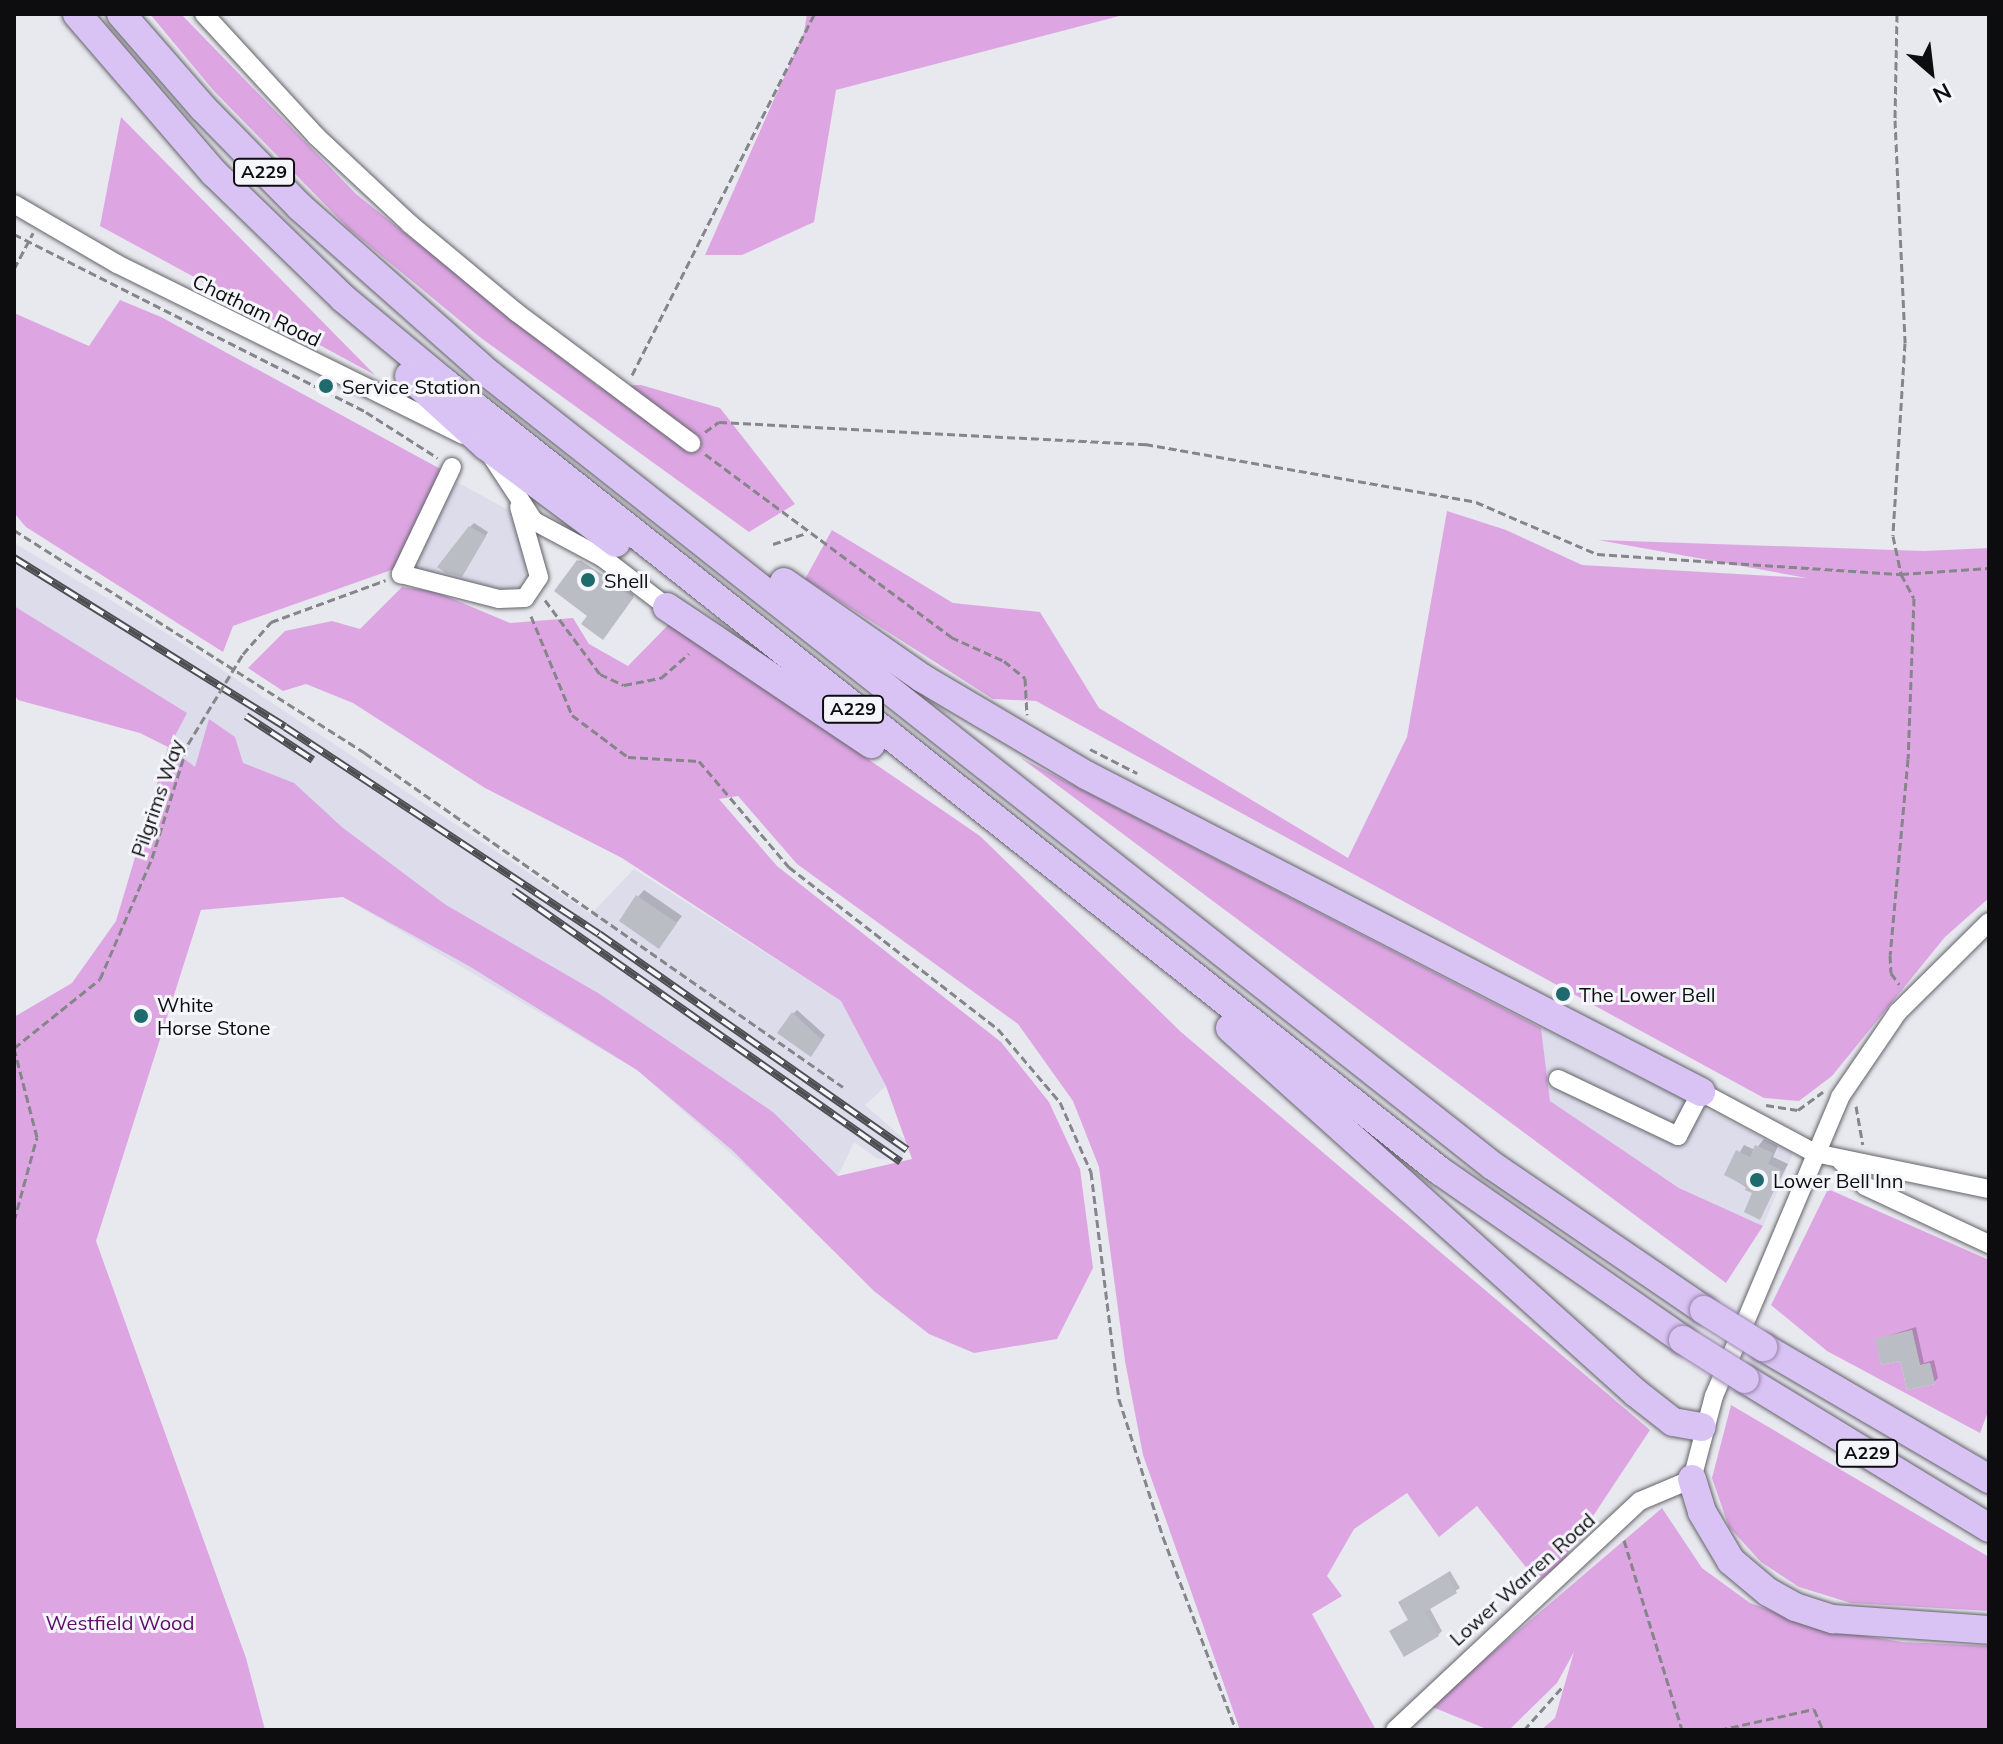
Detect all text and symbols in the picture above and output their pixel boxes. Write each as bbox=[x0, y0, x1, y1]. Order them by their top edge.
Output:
north arrow bbox=[1891, 32, 1971, 112]
text: N bbox=[1928, 77, 1956, 109]
road number: A229 bbox=[232, 158, 296, 186]
street label: Chatham Road bbox=[189, 269, 325, 351]
place label: Service Station bbox=[342, 374, 481, 398]
marker: Service Station bbox=[317, 377, 335, 395]
place label: Shell bbox=[604, 568, 649, 592]
marker: Shell bbox=[579, 571, 597, 589]
road number: A229 bbox=[821, 695, 885, 723]
street label: Pilgrims Way bbox=[126, 736, 188, 860]
place label: The Lower Bell bbox=[1579, 982, 1716, 1006]
marker: The Lower Bell bbox=[1554, 985, 1572, 1003]
place label: White Horse Stone bbox=[157, 992, 270, 1039]
marker: White Horse Stone bbox=[132, 1007, 150, 1025]
place label: Lower Bell Inn bbox=[1773, 1168, 1904, 1192]
marker: Lower Bell Inn bbox=[1748, 1171, 1766, 1189]
road number: A229 bbox=[1835, 1439, 1899, 1467]
street label: Lower Warren Road bbox=[1444, 1508, 1600, 1650]
park label: Westfield Wood bbox=[45, 1610, 195, 1634]

